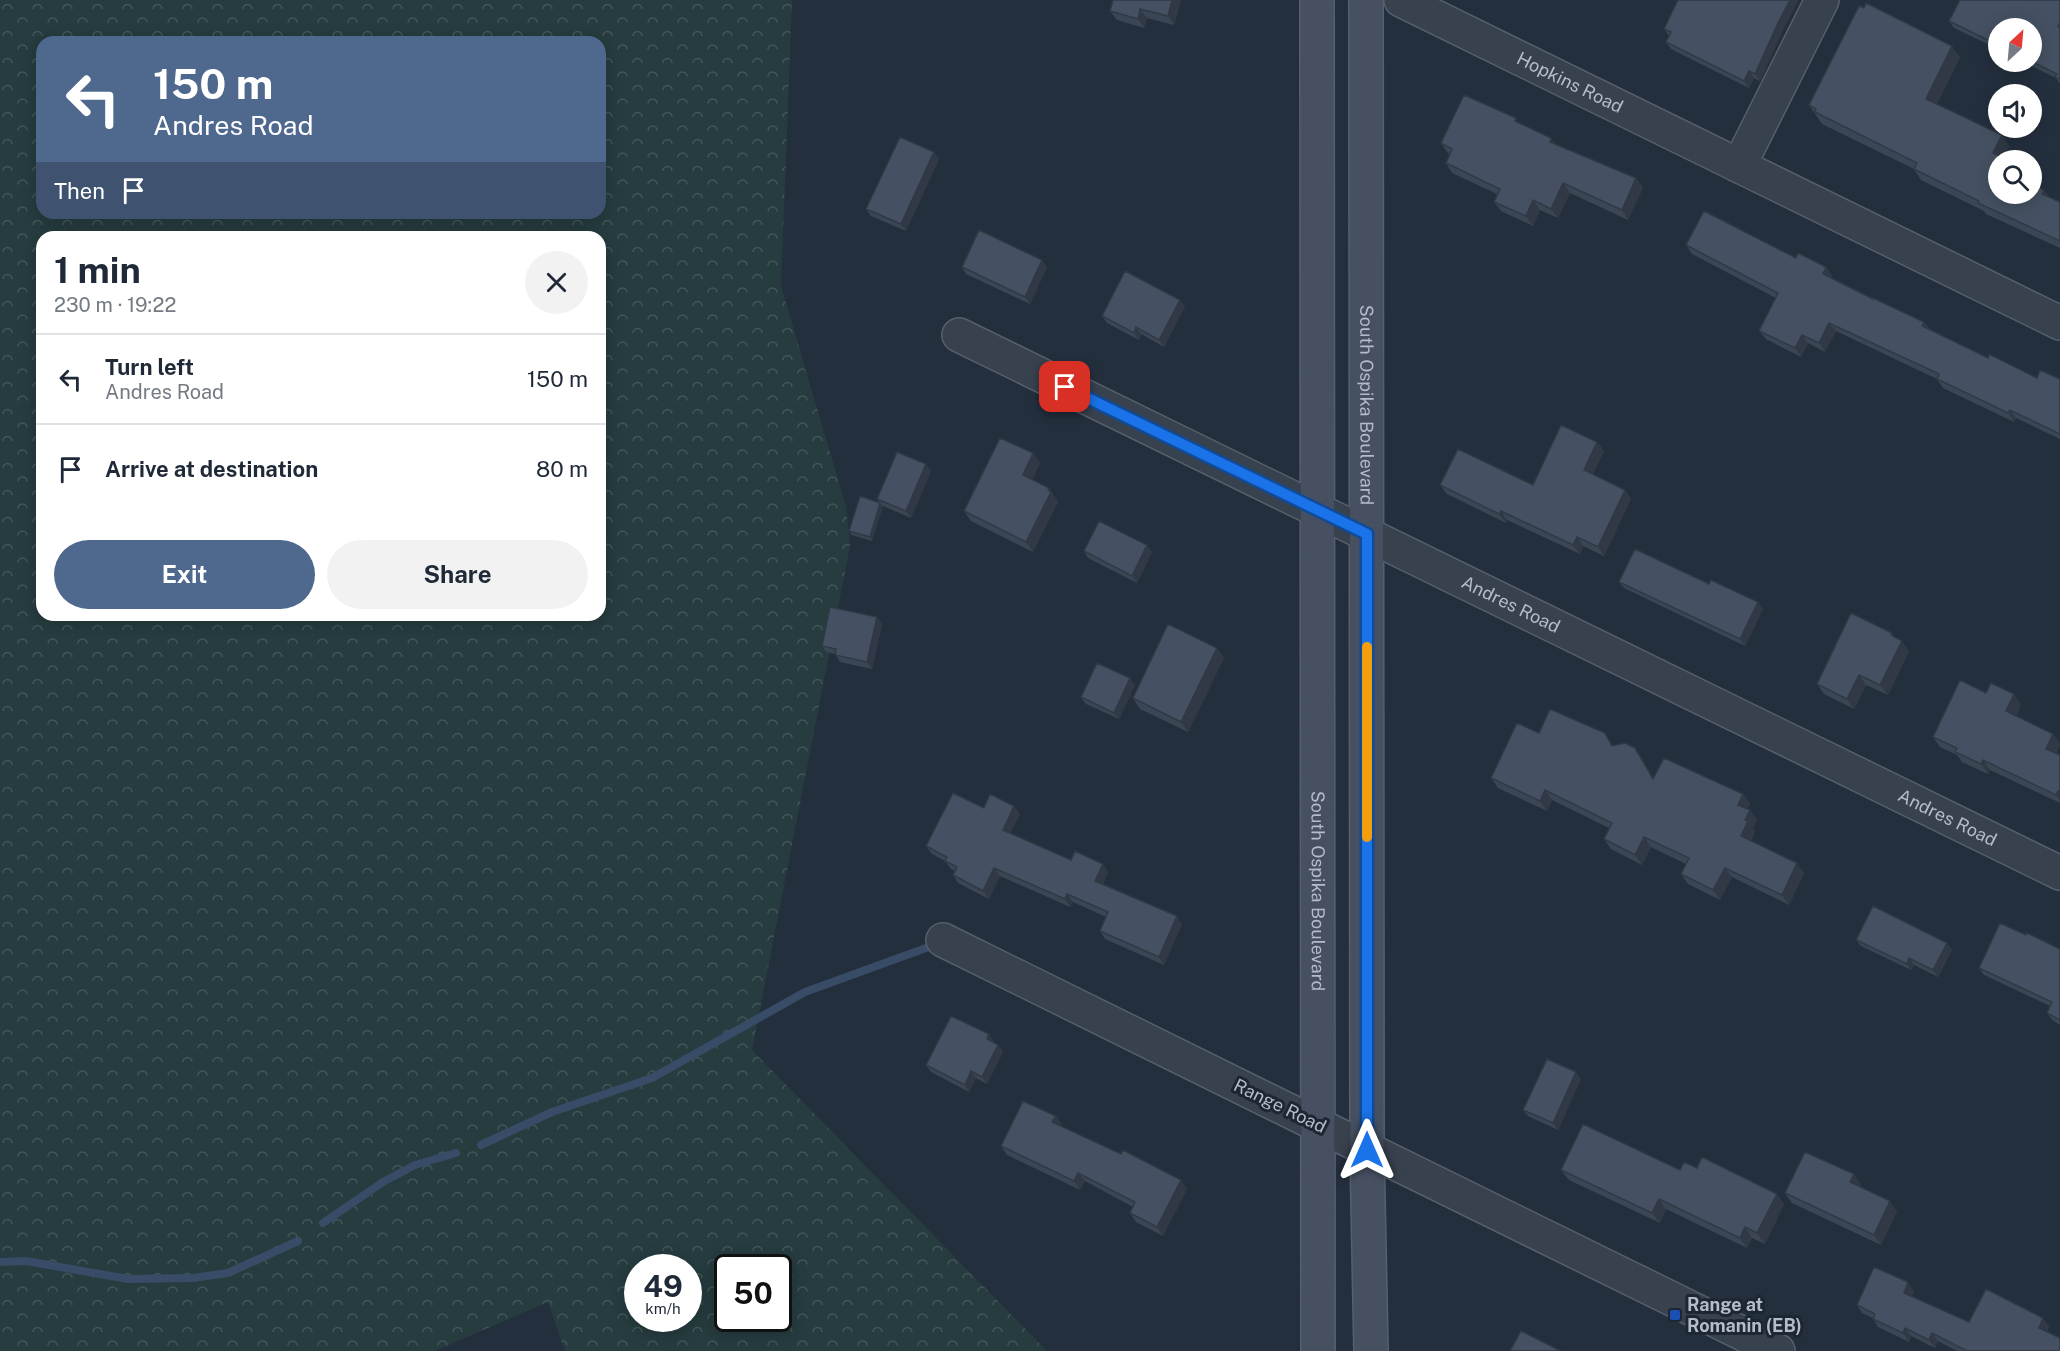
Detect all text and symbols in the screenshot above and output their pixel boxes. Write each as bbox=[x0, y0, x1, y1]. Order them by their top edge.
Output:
north arrow bbox=[1988, 18, 2042, 72]
map controls bbox=[1988, 18, 2042, 204]
street label: Hopkins Road bbox=[1513, 47, 1627, 117]
text: 150 m bbox=[153, 59, 273, 108]
icon: left bbox=[54, 60, 132, 138]
button: sound bbox=[1988, 84, 2042, 138]
text: Andres Road bbox=[153, 109, 314, 141]
button: search bbox=[1988, 150, 2042, 204]
icon: arrive bbox=[117, 174, 150, 207]
text: Then bbox=[54, 178, 105, 204]
text: 1 min bbox=[54, 249, 141, 291]
button: close bbox=[525, 251, 588, 314]
text: 230 m · 19:22 bbox=[54, 293, 176, 317]
street label: South Ospika Boulevard bbox=[1356, 305, 1377, 505]
text: Turn left bbox=[105, 354, 194, 380]
pin bbox=[1039, 361, 1090, 412]
icon: left bbox=[54, 363, 87, 396]
text: 150 m bbox=[527, 366, 588, 392]
icon: arrive bbox=[1048, 370, 1081, 403]
text: Andres Road bbox=[105, 380, 224, 404]
icon: arrive bbox=[54, 453, 87, 486]
text: Arrive at destination bbox=[105, 456, 318, 482]
text: 80 m bbox=[536, 456, 588, 482]
button: Exit bbox=[54, 540, 315, 609]
button: Share bbox=[327, 540, 588, 609]
street label: Andres Road bbox=[1458, 571, 1564, 637]
street label: Andres Road bbox=[1895, 785, 2000, 850]
street label: South Ospika Boulevard bbox=[1308, 791, 1329, 991]
street label: Range Road bbox=[1231, 1074, 1330, 1137]
position arrow bbox=[1335, 1118, 1399, 1182]
speed limit sign: 50 bbox=[714, 1254, 792, 1332]
text: 49 bbox=[643, 1268, 683, 1304]
place label: Range at Romanin (EB) bbox=[1687, 1294, 1802, 1336]
text: km/h bbox=[645, 1300, 681, 1317]
marker: Range at Romanin (EB) bbox=[1668, 1308, 1682, 1322]

